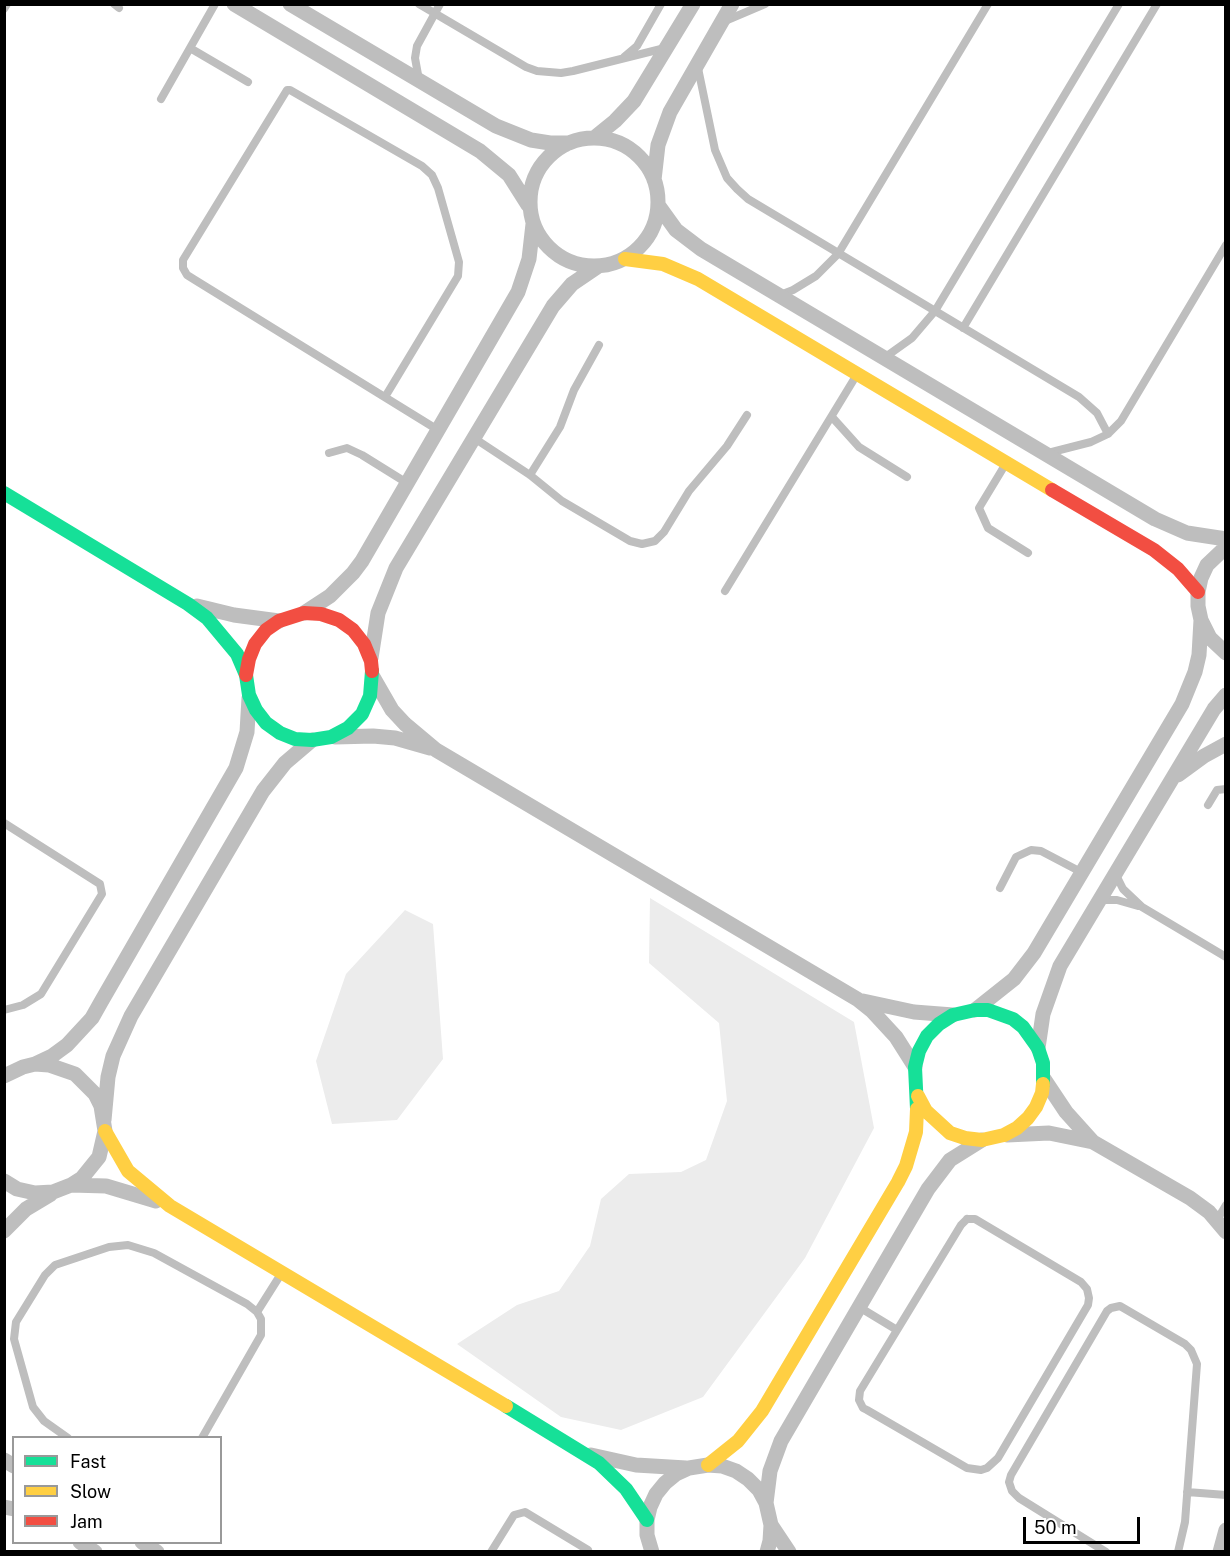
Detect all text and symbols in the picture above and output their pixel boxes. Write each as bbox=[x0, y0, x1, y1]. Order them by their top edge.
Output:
legend bbox=[12, 1436, 222, 1544]
text: Fast bbox=[70, 1451, 106, 1472]
text: Slow bbox=[70, 1481, 111, 1502]
scale bar bbox=[1026, 1505, 1143, 1543]
text: Jam bbox=[70, 1511, 103, 1532]
text: 50 m bbox=[1034, 1517, 1077, 1538]

